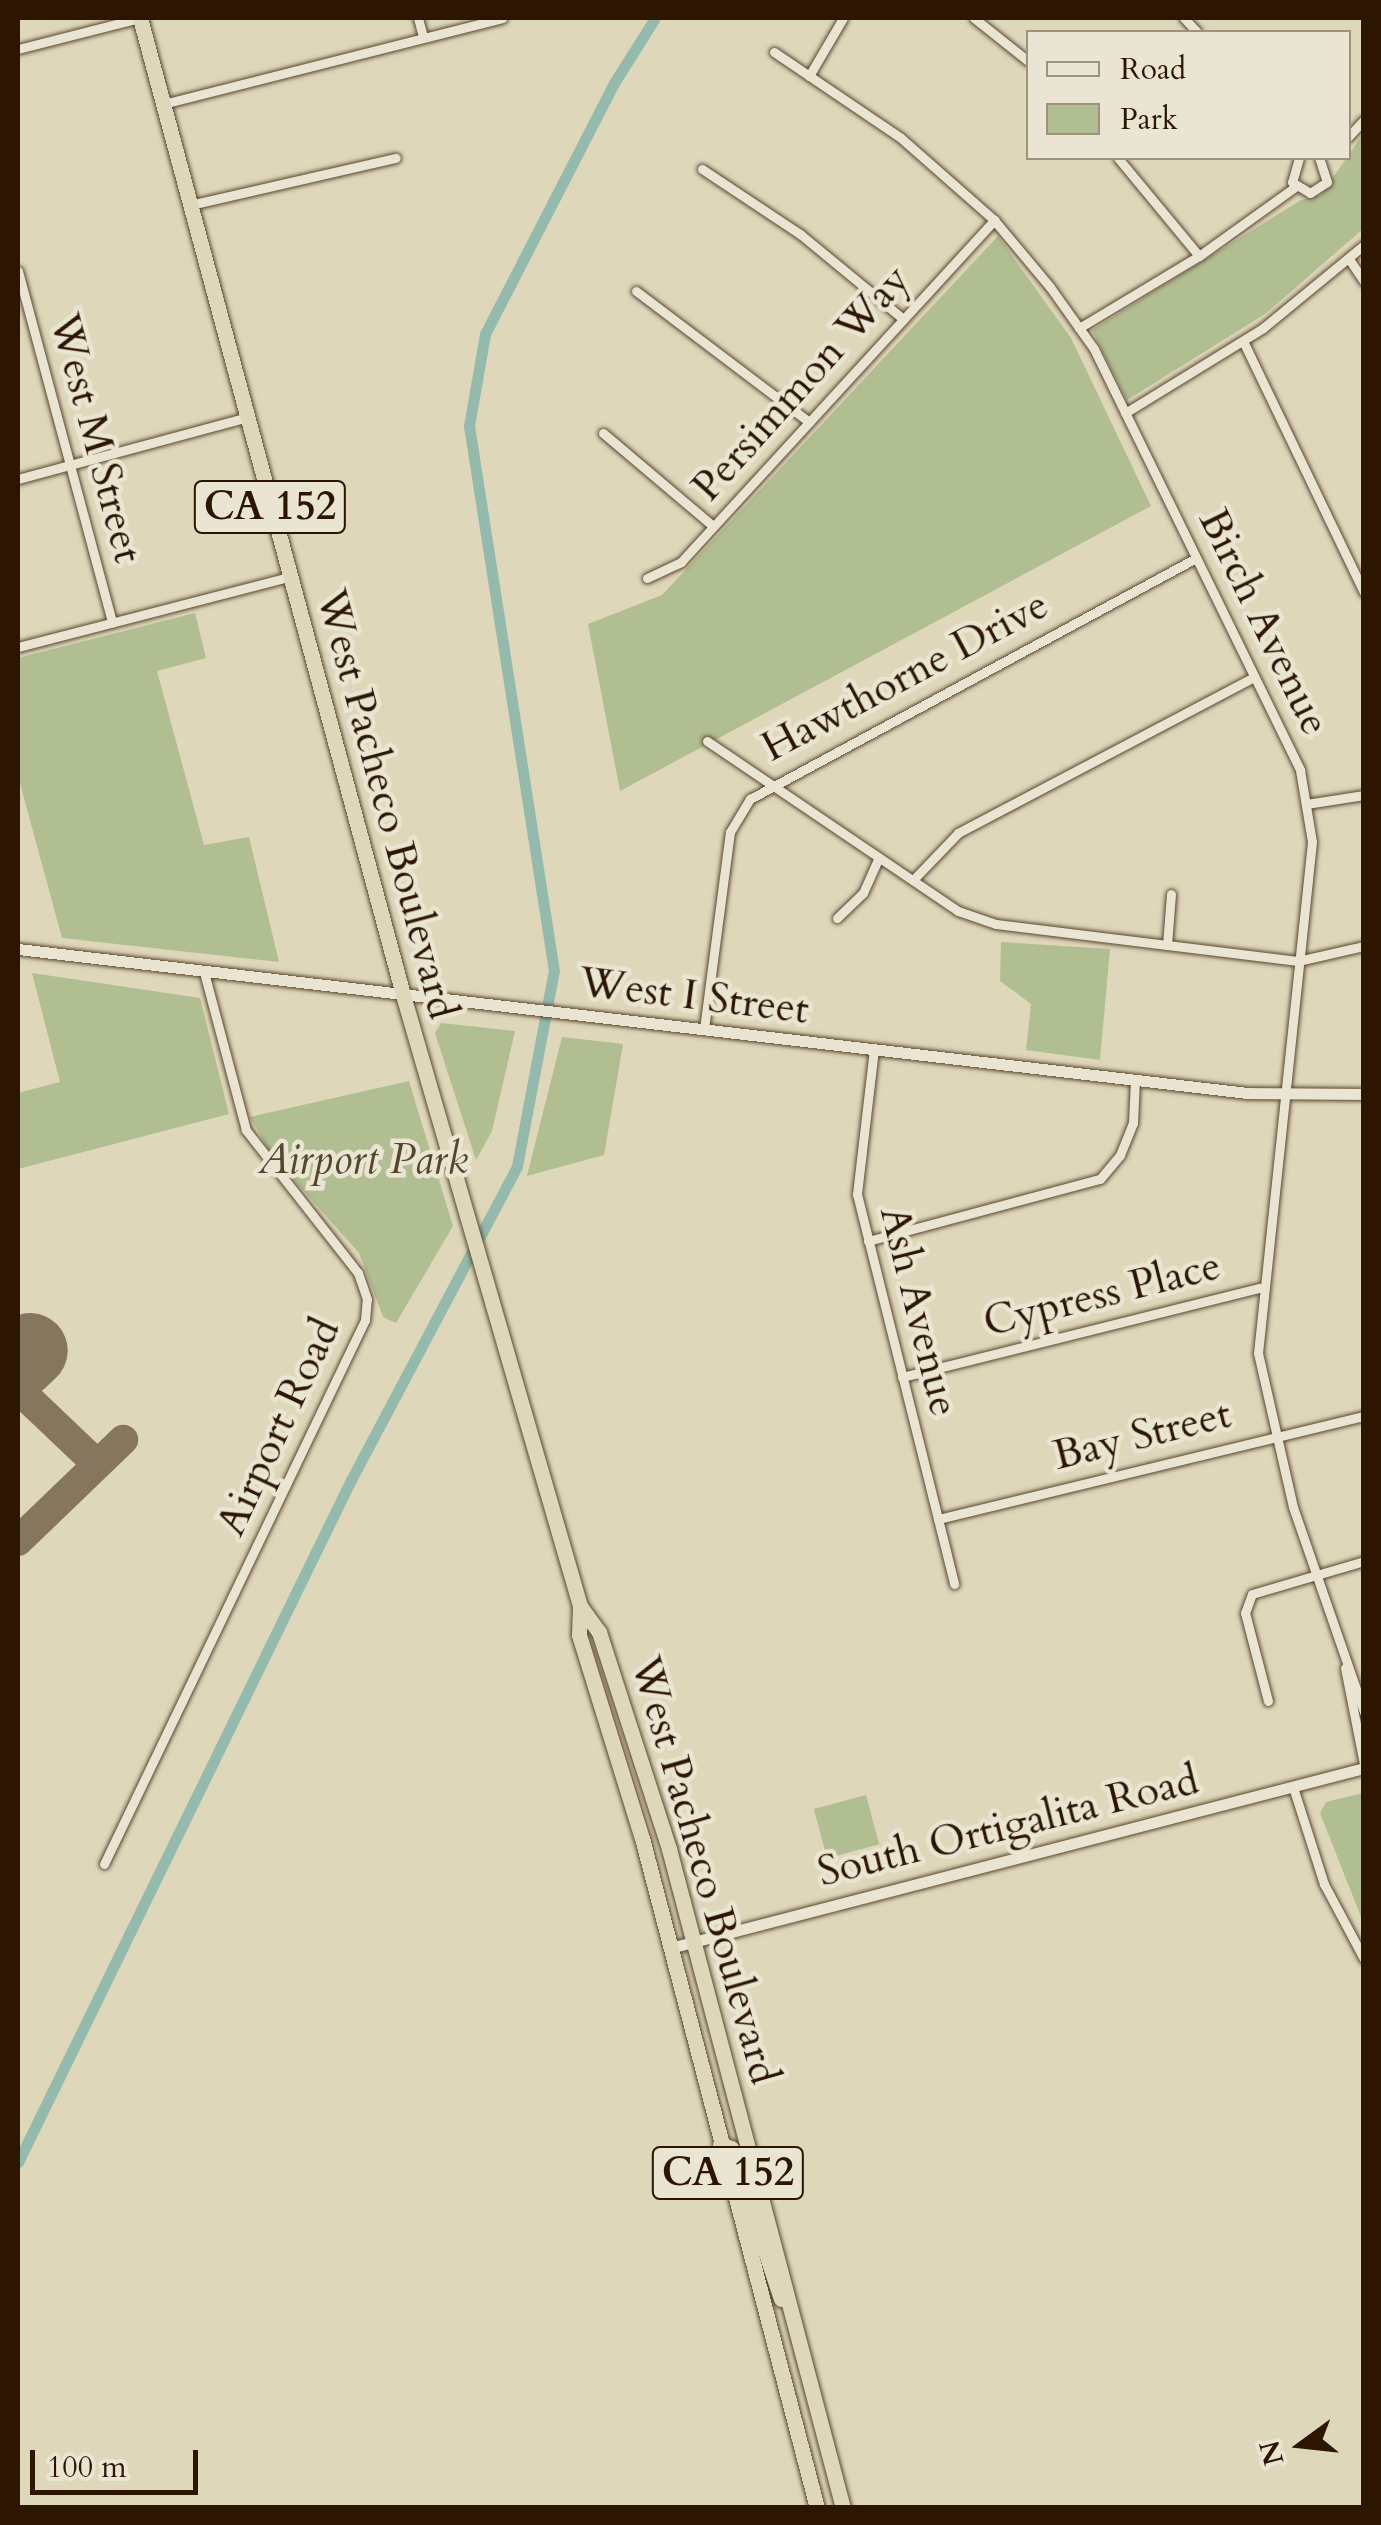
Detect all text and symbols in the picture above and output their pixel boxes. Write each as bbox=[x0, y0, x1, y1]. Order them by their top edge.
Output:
legend bbox=[1026, 30, 1351, 160]
text: Road bbox=[1120, 49, 1186, 90]
text: Park bbox=[1120, 99, 1178, 140]
street label: Persimmon Way bbox=[682, 254, 920, 512]
street label: West M Street bbox=[39, 308, 153, 568]
road number: CA 152 bbox=[192, 472, 348, 542]
street label: Birch Avenue bbox=[1188, 501, 1340, 743]
street label: Hawthorne Drive bbox=[753, 579, 1057, 773]
street label: West Pacheco Boulevard bbox=[305, 584, 469, 1024]
street label: West I Street bbox=[576, 957, 812, 1035]
park label: Airport Park bbox=[258, 1135, 468, 1185]
street label: Ash Avenue bbox=[869, 1201, 969, 1421]
street label: Cypress Place bbox=[978, 1240, 1226, 1348]
street label: Airport Road bbox=[206, 1310, 350, 1544]
street label: Bay Street bbox=[1048, 1389, 1236, 1481]
street label: West Pacheco Boulevard bbox=[620, 1650, 790, 2090]
street label: South Ortigalita Road bbox=[813, 1754, 1203, 1898]
road number: CA 152 bbox=[650, 2138, 806, 2208]
north arrow bbox=[1251, 2395, 1351, 2495]
scale bar bbox=[35, 2430, 202, 2492]
text: N bbox=[1251, 2436, 1294, 2469]
text: 100 m bbox=[47, 2447, 127, 2488]

